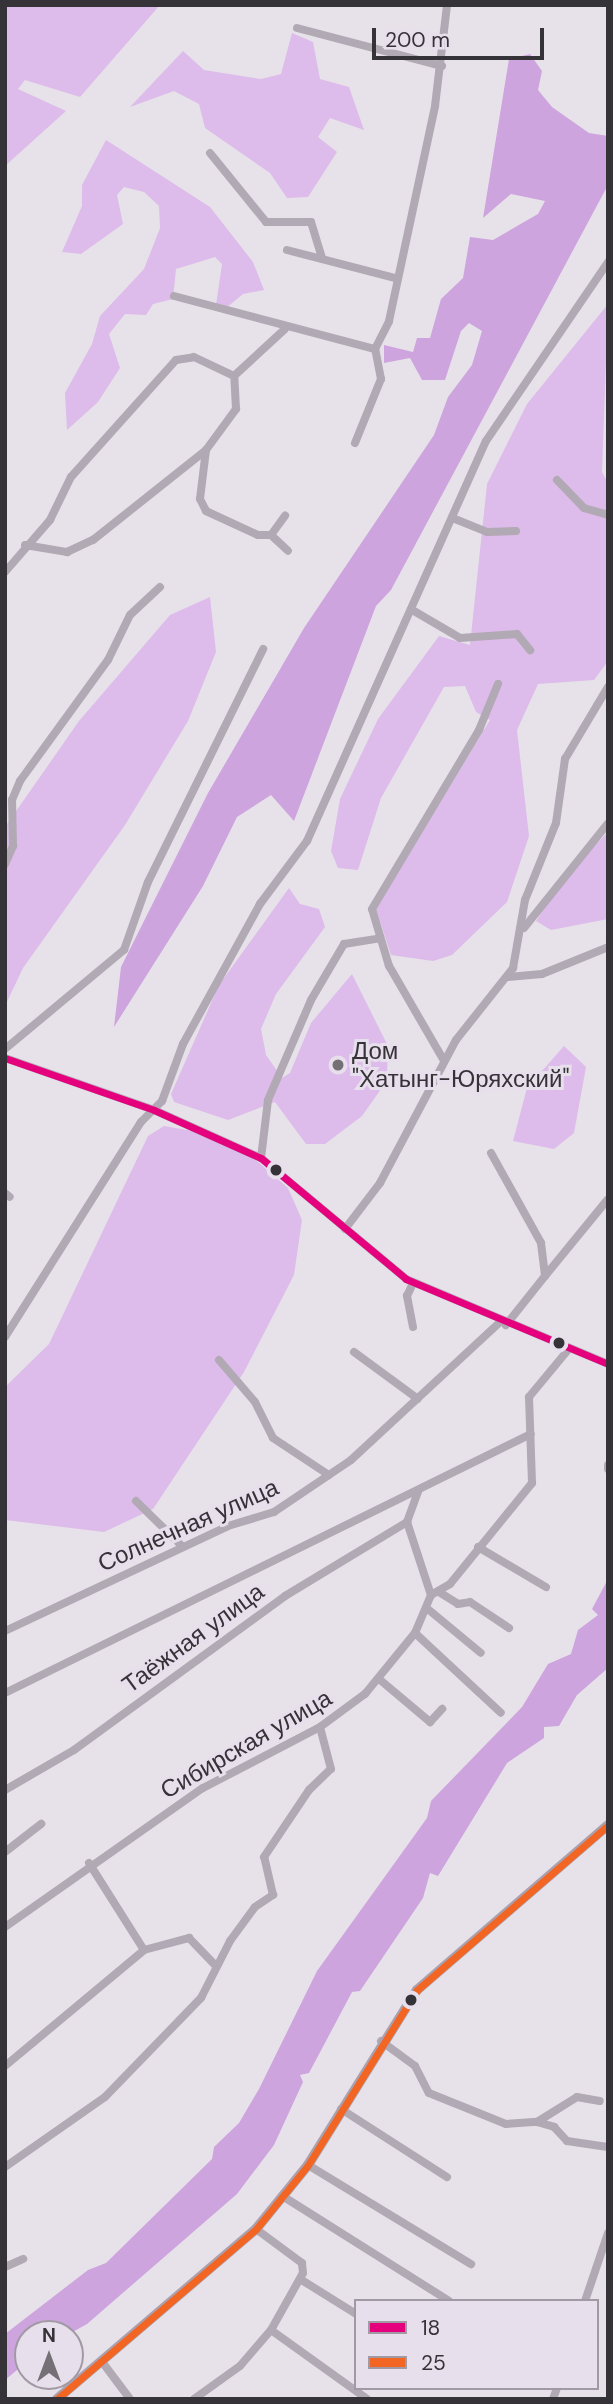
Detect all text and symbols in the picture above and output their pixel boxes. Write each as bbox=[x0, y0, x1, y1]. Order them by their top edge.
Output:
scale bar bbox=[375, 14, 546, 58]
text: 200 m bbox=[385, 26, 450, 54]
place label: Дом "Хатынг-Юряхский" bbox=[352, 1037, 569, 1093]
marker: Дом "Хатынг-Юряхский" bbox=[330, 1057, 346, 1073]
unlabelled marker bbox=[269, 1163, 283, 1177]
unlabelled marker bbox=[552, 1336, 566, 1350]
street label: Солнечная улица bbox=[93, 1472, 283, 1578]
street label: Таёжная улица bbox=[116, 1577, 270, 1699]
street label: Сибирская улица bbox=[155, 1683, 337, 1805]
unlabelled marker bbox=[404, 1993, 418, 2007]
legend bbox=[354, 2299, 599, 2390]
text: 18 bbox=[421, 2314, 440, 2342]
north arrow bbox=[14, 2320, 84, 2390]
text: N bbox=[42, 2323, 56, 2348]
text: 25 bbox=[421, 2349, 446, 2377]

